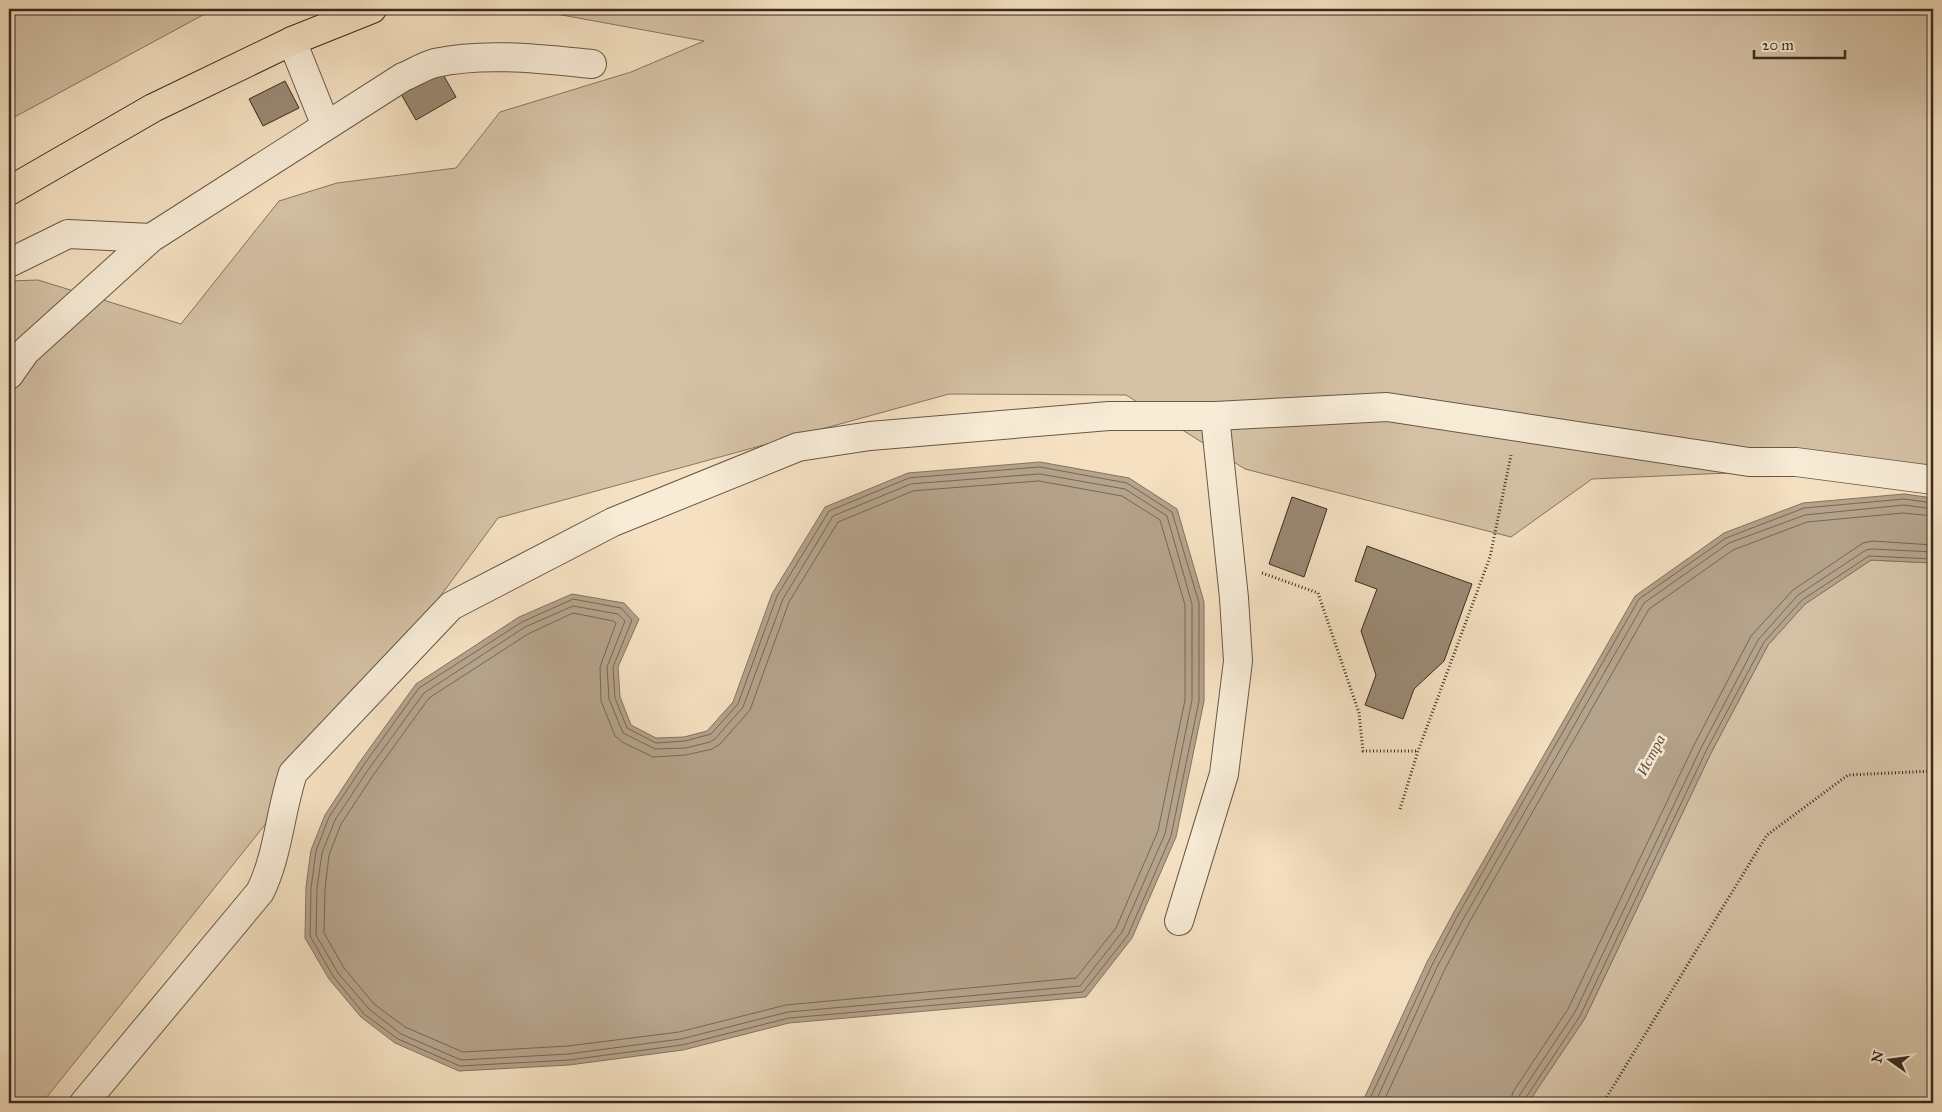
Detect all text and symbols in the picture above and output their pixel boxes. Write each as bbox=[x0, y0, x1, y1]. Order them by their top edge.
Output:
scale bar bbox=[1754, 28, 1846, 60]
text: 20 m bbox=[1762, 36, 1794, 54]
water label: Истра bbox=[1632, 732, 1669, 779]
north arrow bbox=[1864, 1034, 1914, 1084]
text: N bbox=[1868, 1049, 1888, 1065]

